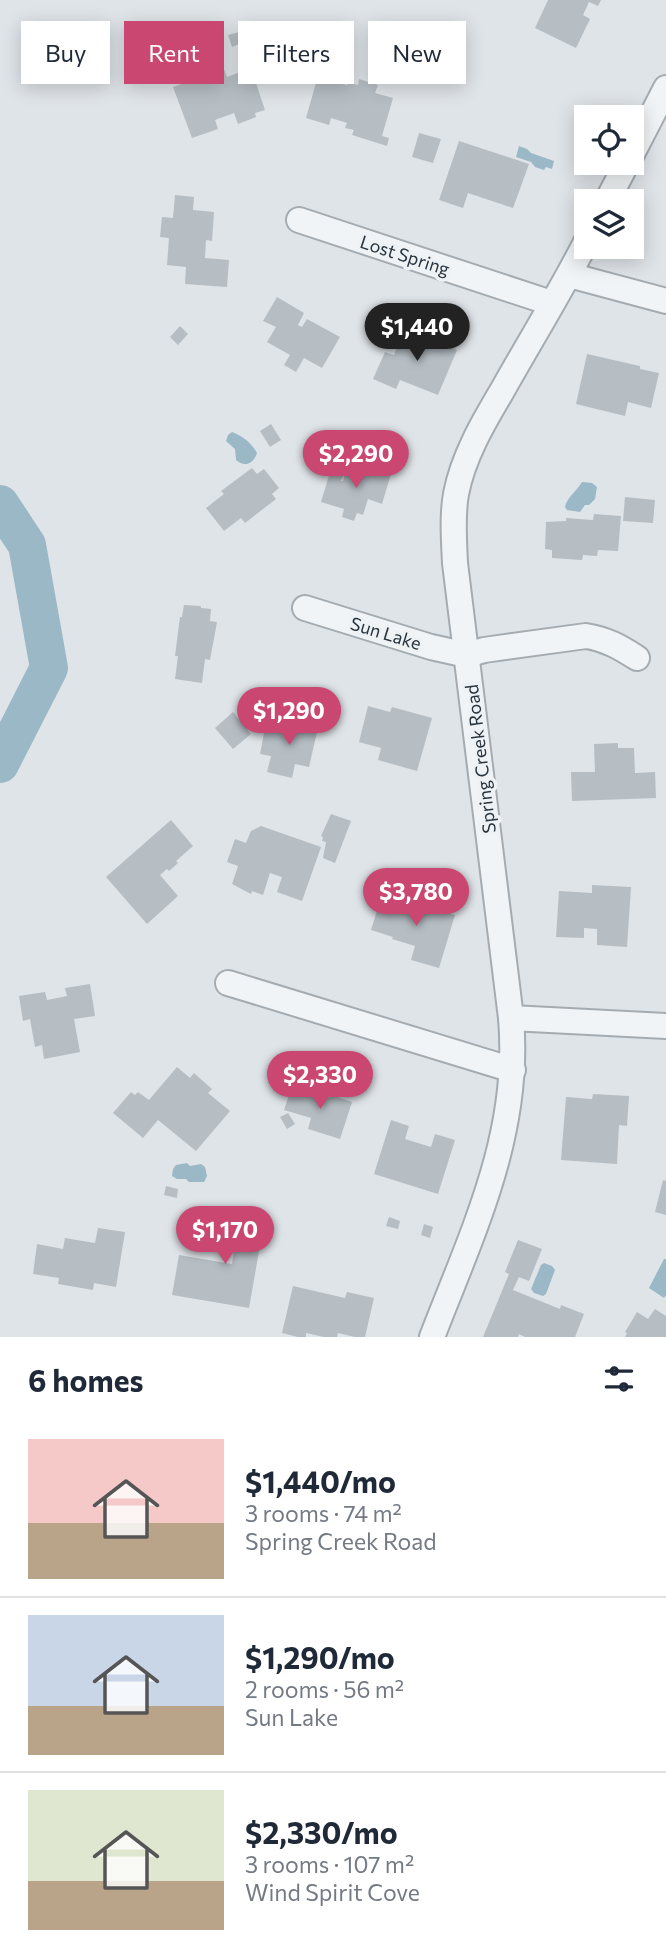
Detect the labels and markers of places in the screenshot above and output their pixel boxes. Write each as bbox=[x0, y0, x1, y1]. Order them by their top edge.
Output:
pin: $1,440 bbox=[360, 304, 474, 363]
pin: $2,290 bbox=[299, 430, 413, 490]
pin: $1,290 bbox=[232, 688, 346, 747]
pin: $3,780 bbox=[359, 869, 473, 928]
pin: $2,330 bbox=[263, 1052, 377, 1111]
pin: $1,170 bbox=[168, 1206, 282, 1266]

